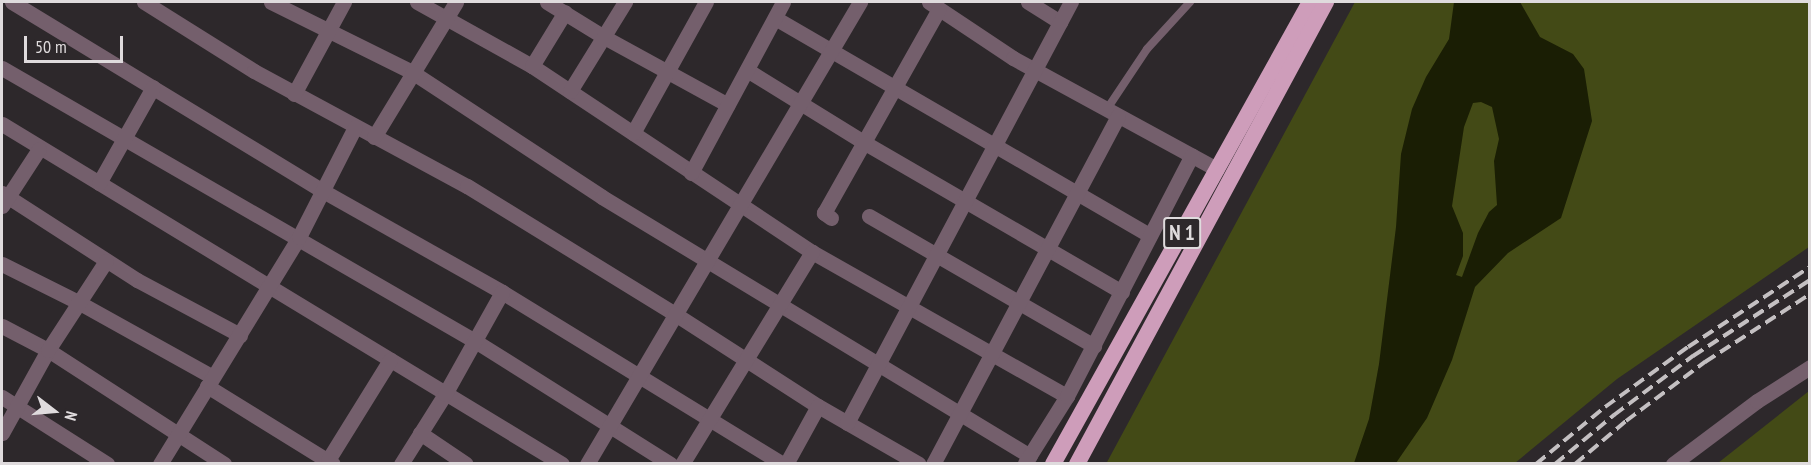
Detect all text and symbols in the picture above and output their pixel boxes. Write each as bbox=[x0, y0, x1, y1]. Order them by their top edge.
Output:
scale bar bbox=[27, 24, 126, 62]
text: 50 m bbox=[35, 35, 67, 58]
road number: N 1 bbox=[1162, 215, 1202, 251]
north arrow bbox=[24, 381, 84, 441]
text: N bbox=[61, 409, 82, 423]

